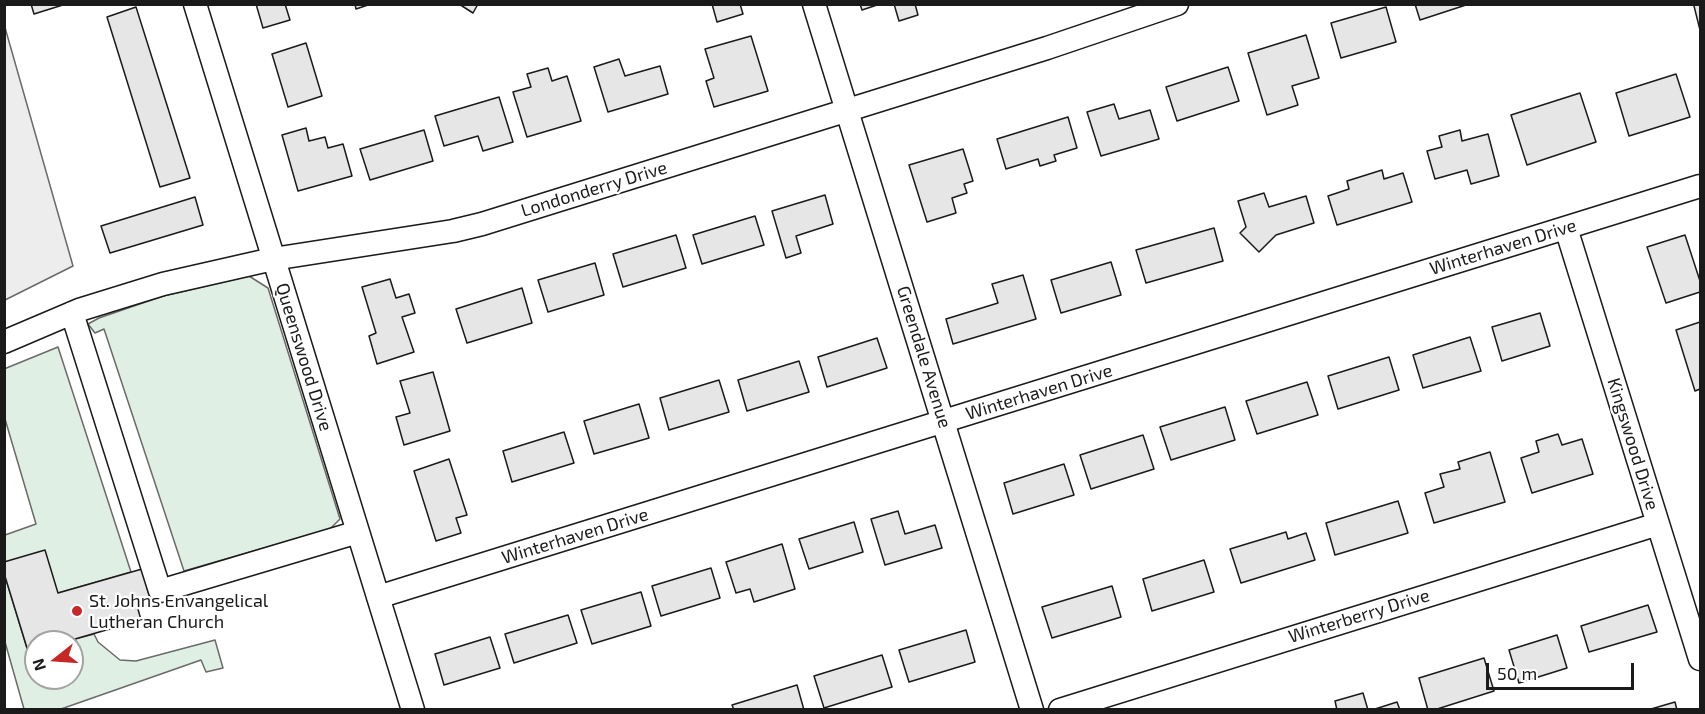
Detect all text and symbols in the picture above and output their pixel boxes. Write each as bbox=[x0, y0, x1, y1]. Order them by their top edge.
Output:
street label: Londonderry Drive bbox=[518, 157, 670, 221]
street label: Winterhaven Drive bbox=[1427, 214, 1579, 280]
street label: Queenswood Drive bbox=[271, 280, 337, 434]
street label: Greendale Avenue bbox=[892, 283, 956, 431]
street label: Winterhaven Drive bbox=[963, 359, 1115, 425]
street label: Kingswood Drive bbox=[1603, 375, 1663, 513]
street label: Winterhaven Drive bbox=[499, 503, 651, 569]
street label: Winterberry Drive bbox=[1286, 584, 1432, 648]
place label: St. Johns Envangelical Lutheran Church bbox=[89, 590, 268, 632]
marker: St. Johns Envangelical Lutheran Church bbox=[70, 604, 84, 618]
north arrow bbox=[24, 630, 84, 690]
scale bar bbox=[1489, 651, 1638, 689]
text: N bbox=[27, 657, 49, 673]
text: 50 m bbox=[1497, 662, 1537, 684]

